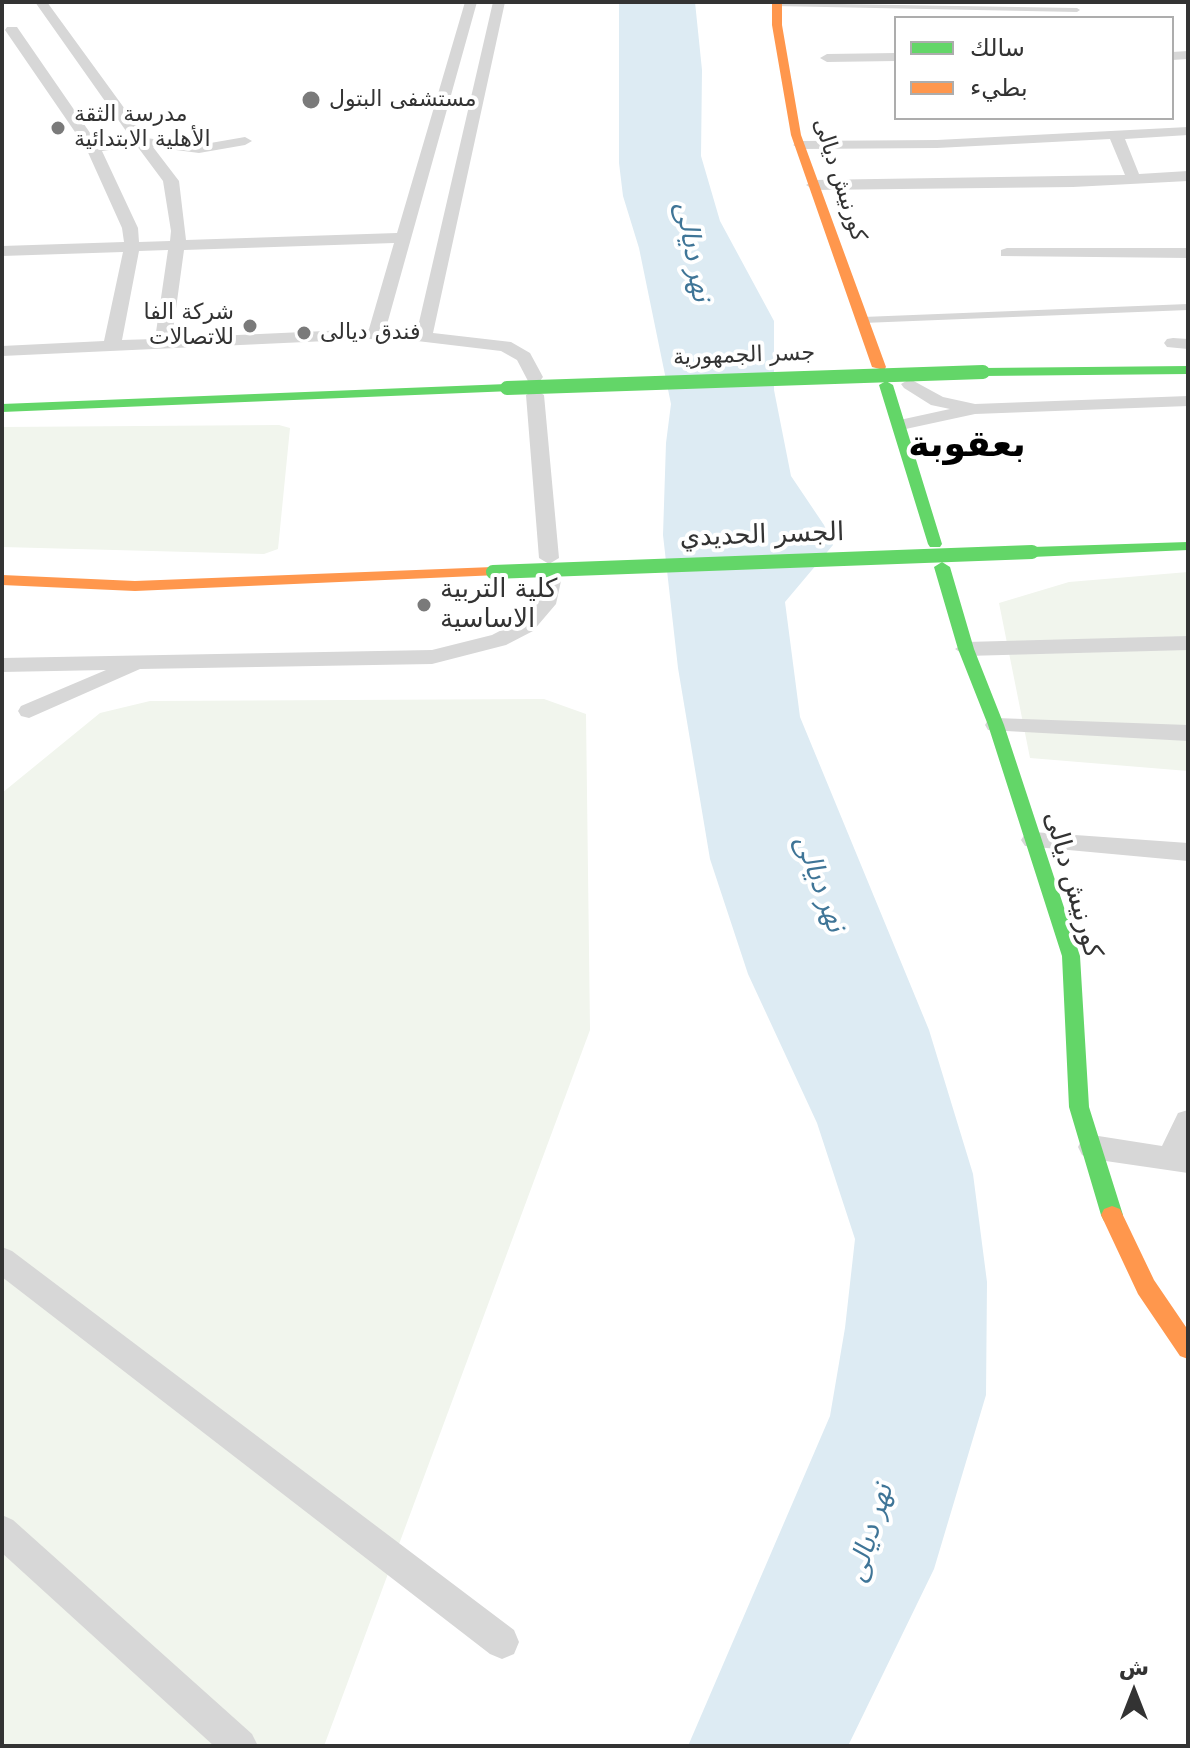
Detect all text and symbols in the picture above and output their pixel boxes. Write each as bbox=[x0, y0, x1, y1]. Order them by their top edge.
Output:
legend bbox=[894, 16, 1174, 120]
text: سالك bbox=[970, 34, 1025, 62]
text: بطيء bbox=[970, 74, 1028, 102]
place label: مستشفى البتول bbox=[329, 87, 477, 113]
marker: مستشفى البتول bbox=[300, 89, 322, 111]
place label: مدرسة الثقة الأهلية الابتدائية bbox=[74, 102, 211, 154]
street label: كورنيش ديالى bbox=[807, 115, 871, 245]
marker: مدرسة الثقة الأهلية الابتدائية bbox=[49, 119, 67, 137]
water label: نهر ديالى bbox=[667, 200, 717, 304]
place label: شركة الفا للاتصالات bbox=[144, 300, 234, 352]
marker: شركة الفا للاتصالات bbox=[241, 317, 259, 335]
place label: فندق ديالى bbox=[320, 320, 420, 346]
marker: فندق ديالى bbox=[295, 324, 313, 342]
street label: جسر الجمهورية bbox=[673, 340, 815, 372]
district label: بعقوبة bbox=[908, 425, 1026, 469]
street label: الجسر الحديدي bbox=[679, 518, 845, 554]
place label: كلية التربية الاساسية bbox=[440, 574, 557, 636]
marker: كلية التربية الاساسية bbox=[415, 596, 433, 614]
street label: كورنيش ديالى bbox=[1036, 808, 1108, 962]
water label: نهر ديالى bbox=[786, 832, 852, 936]
water label: نهر ديالى bbox=[840, 1481, 902, 1585]
north arrow bbox=[1094, 1652, 1174, 1732]
text: ش bbox=[1119, 1655, 1149, 1680]

